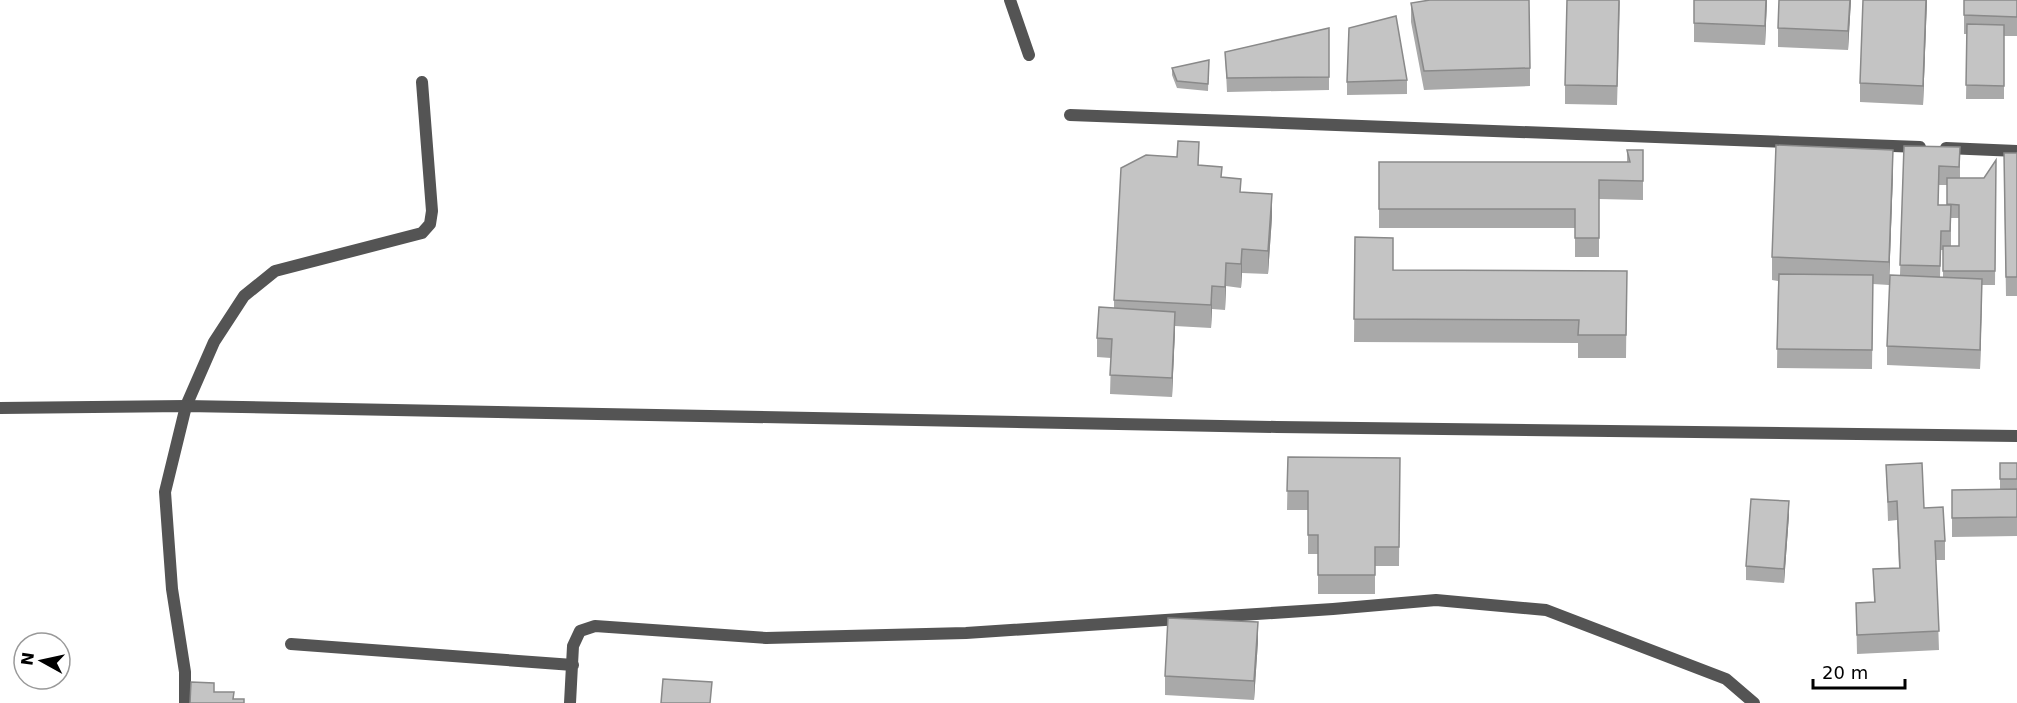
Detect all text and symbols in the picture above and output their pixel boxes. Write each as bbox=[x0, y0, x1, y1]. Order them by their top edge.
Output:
north arrow bbox=[12, 631, 72, 691]
text: N bbox=[17, 651, 38, 667]
scale bar bbox=[1813, 652, 1904, 690]
text: 20 m bbox=[1822, 662, 1868, 683]

